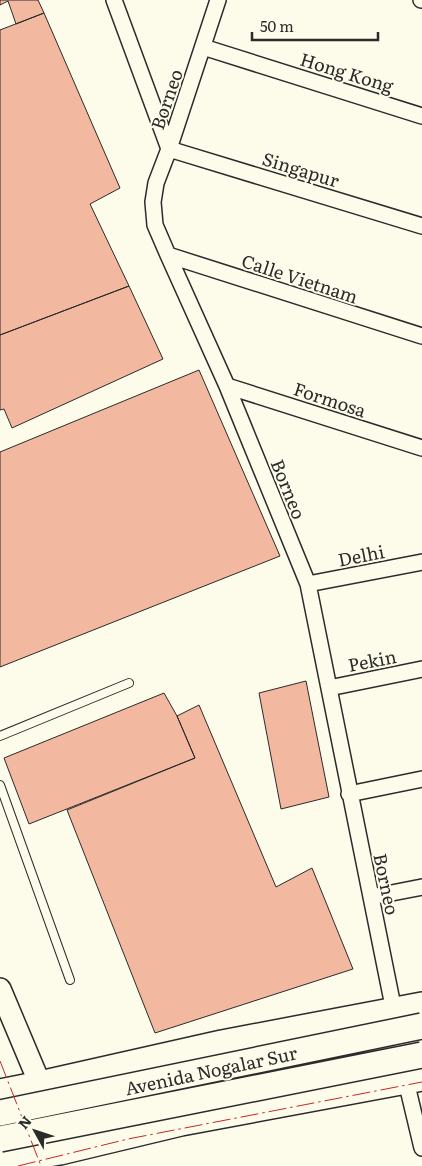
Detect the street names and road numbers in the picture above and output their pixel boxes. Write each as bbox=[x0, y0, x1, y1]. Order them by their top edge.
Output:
street label: Hong Kong bbox=[297, 45, 398, 99]
street label: Borneo bbox=[143, 65, 189, 133]
street label: Singapur bbox=[259, 145, 343, 194]
street label: Calle Vietnam bbox=[238, 246, 362, 310]
street label: Formosa bbox=[290, 375, 370, 423]
street label: Borneo bbox=[265, 455, 313, 523]
street label: Delhi bbox=[335, 537, 387, 573]
street label: Pekin bbox=[345, 642, 399, 678]
street label: Borneo bbox=[367, 851, 407, 917]
street label: Avenida Nogalar Sur bbox=[122, 1038, 300, 1101]

